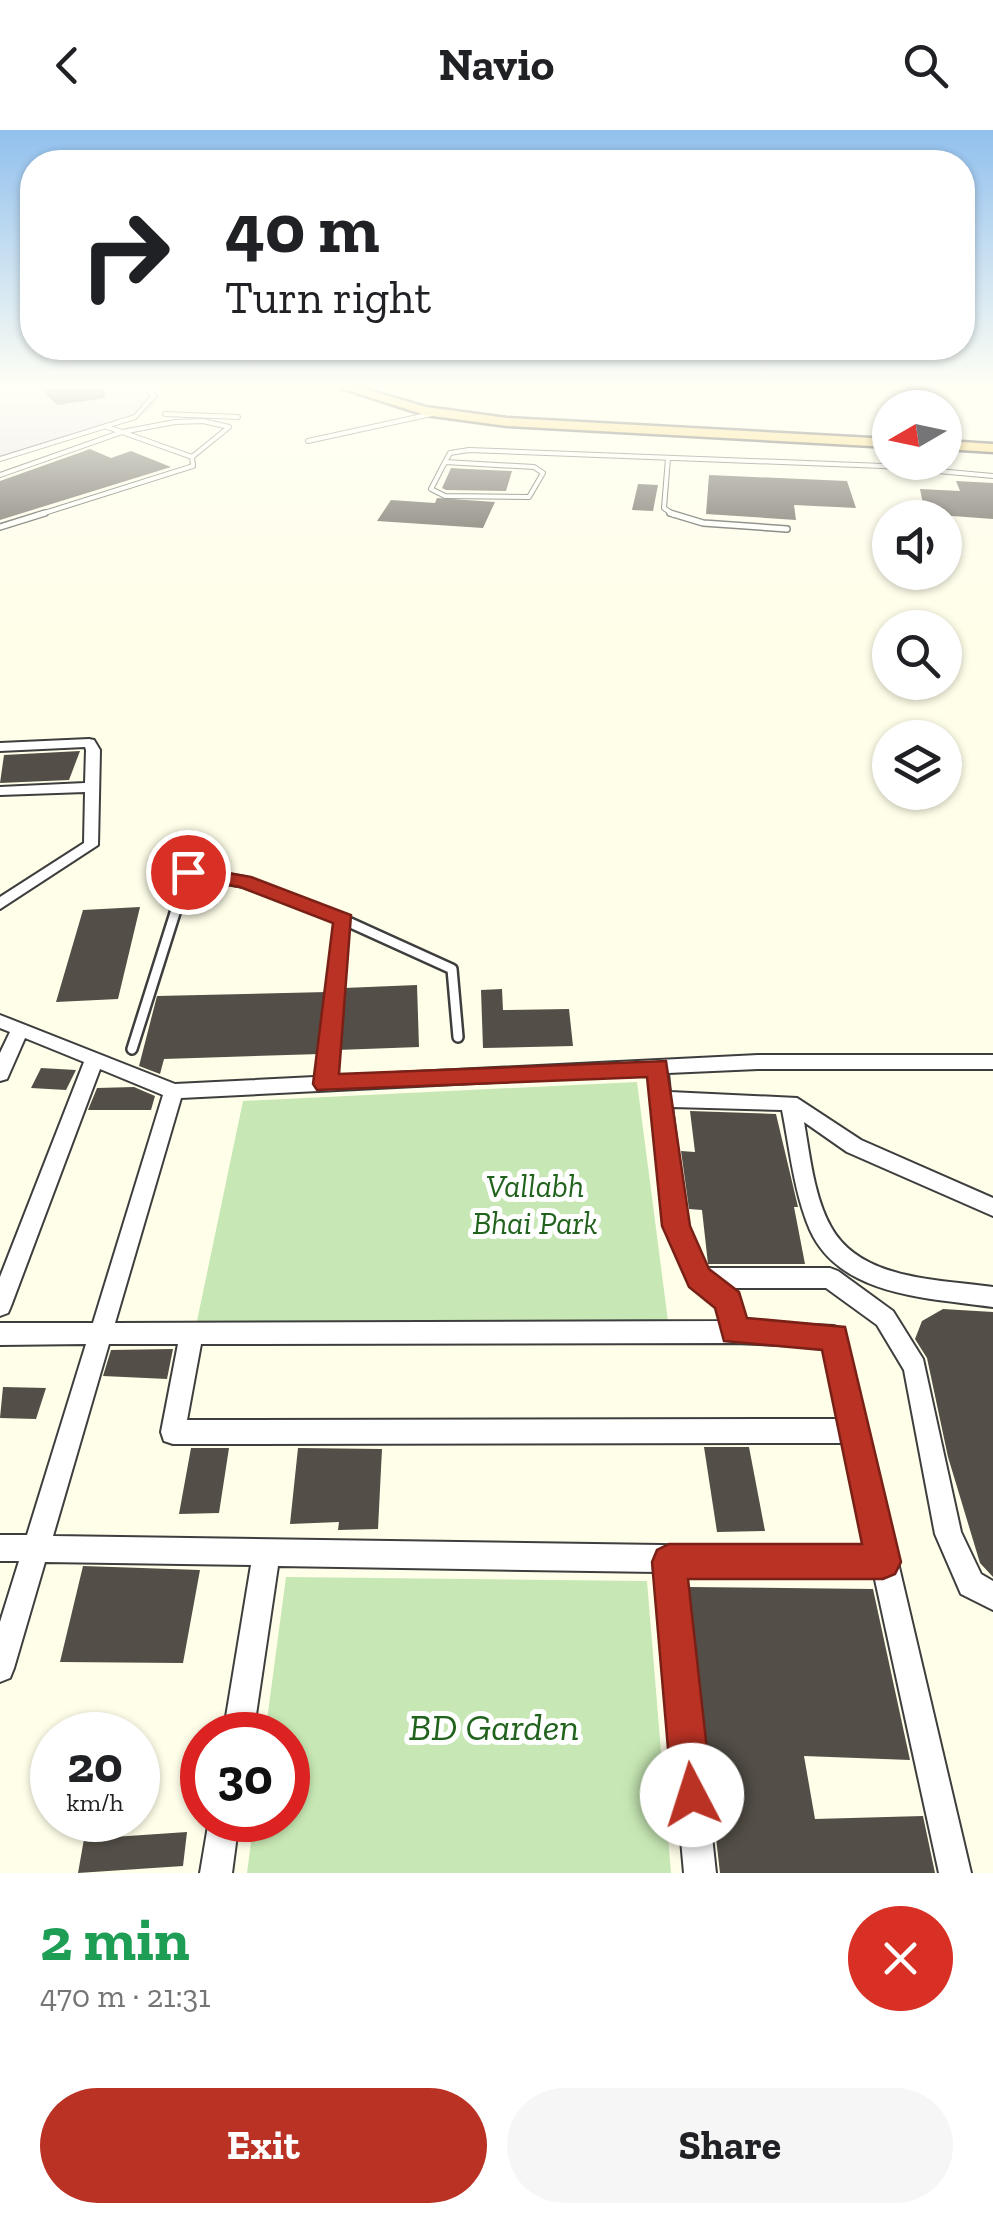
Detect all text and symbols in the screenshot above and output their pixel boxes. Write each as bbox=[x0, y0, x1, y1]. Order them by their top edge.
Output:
icon: back bbox=[40, 38, 95, 93]
text: Navio bbox=[439, 38, 554, 92]
icon: search bbox=[898, 38, 953, 93]
text: 40 m bbox=[225, 186, 380, 270]
icon: right bbox=[60, 190, 190, 320]
text: Turn right bbox=[225, 271, 431, 325]
north arrow bbox=[872, 390, 962, 480]
map controls bbox=[872, 390, 962, 810]
button: sound bbox=[872, 500, 962, 590]
button: search bbox=[872, 610, 962, 700]
button: layers bbox=[872, 720, 962, 810]
pin bbox=[146, 830, 231, 915]
icon: arrive bbox=[161, 845, 216, 900]
park label: Vallabh Bhai Park bbox=[472, 1167, 598, 1242]
park label: BD Garden bbox=[409, 1704, 579, 1750]
speed limit sign: 30 bbox=[180, 1712, 310, 1842]
text: 20 bbox=[67, 1735, 123, 1795]
position arrow bbox=[640, 1743, 744, 1847]
text: km/h bbox=[66, 1787, 124, 1817]
text: 2 min bbox=[40, 1903, 190, 1975]
button: close bbox=[848, 1906, 953, 2011]
text: 470 m · 21:31 bbox=[40, 1977, 211, 2015]
button: Exit bbox=[40, 2088, 487, 2203]
button: Share bbox=[507, 2088, 953, 2203]

